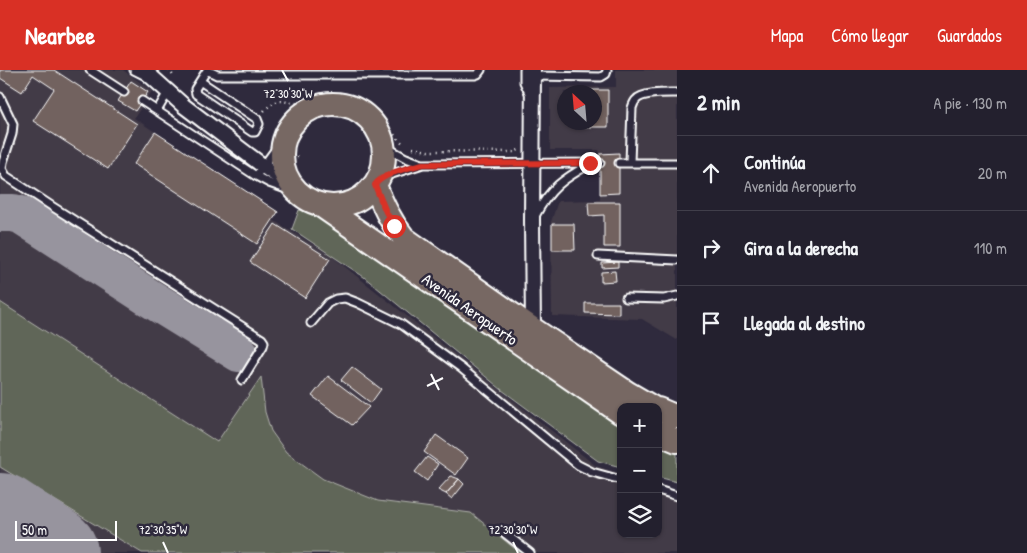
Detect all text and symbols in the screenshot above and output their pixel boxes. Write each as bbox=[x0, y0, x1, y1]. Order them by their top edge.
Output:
text: Nearbee bbox=[25, 19, 95, 51]
text: Mapa bbox=[771, 23, 803, 48]
text: Cómo llegar bbox=[831, 23, 909, 48]
text: Guardados bbox=[937, 23, 1002, 48]
text: 72°30'30"W bbox=[264, 85, 313, 102]
north arrow bbox=[557, 85, 602, 130]
text: 2 min bbox=[697, 88, 740, 117]
text: A pie · 130 m bbox=[933, 92, 1007, 114]
text: Continúa bbox=[744, 149, 805, 175]
route end bbox=[579, 152, 602, 175]
icon: ahead bbox=[697, 159, 725, 187]
text: 20 m bbox=[978, 162, 1007, 184]
text: Avenida Aeropuerto bbox=[744, 175, 856, 197]
route start bbox=[383, 215, 406, 238]
icon: right bbox=[697, 234, 725, 262]
text: Gira a la derecha bbox=[744, 235, 858, 261]
text: 110 m bbox=[974, 237, 1007, 259]
street label: Avenida Aeropuerto bbox=[418, 268, 523, 350]
icon: arrive bbox=[697, 309, 725, 337]
text: Llegada al destino bbox=[744, 310, 865, 336]
map controls bbox=[617, 403, 662, 538]
button: + bbox=[617, 403, 662, 448]
button: − bbox=[617, 448, 662, 493]
button: layers bbox=[617, 493, 662, 538]
scale bar bbox=[15, 518, 118, 541]
text: 50 m bbox=[22, 520, 47, 539]
text: 72°30'35"W bbox=[139, 521, 188, 538]
text: 72°30'30"W bbox=[489, 521, 538, 538]

